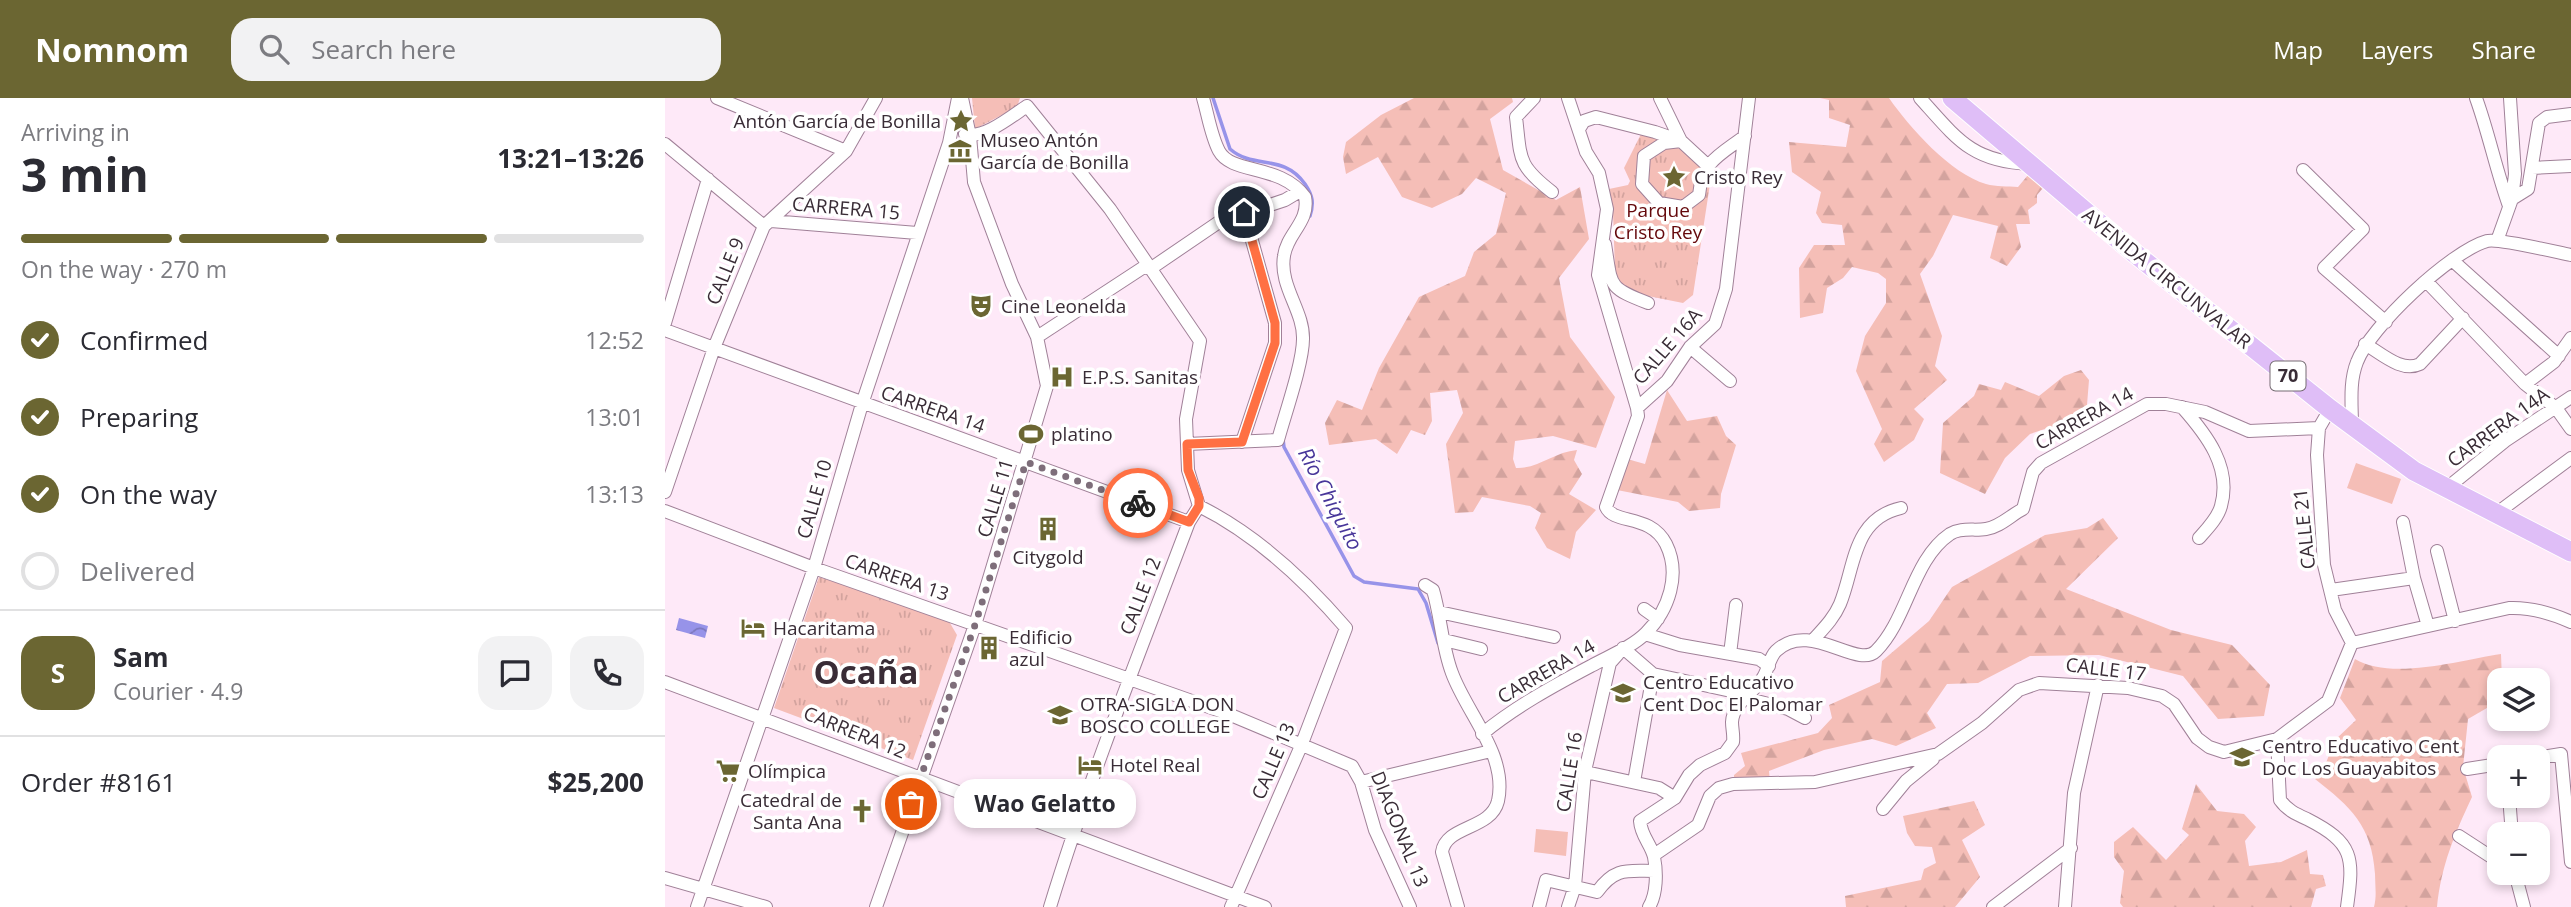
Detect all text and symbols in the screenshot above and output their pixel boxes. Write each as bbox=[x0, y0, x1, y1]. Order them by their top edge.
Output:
search box bbox=[231, 18, 721, 81]
text: Nomnom bbox=[35, 27, 189, 72]
icon: search bbox=[255, 30, 293, 68]
text: Search here bbox=[311, 31, 456, 67]
text: Map bbox=[2273, 33, 2323, 66]
text: Layers bbox=[2361, 33, 2434, 66]
text: Share bbox=[2472, 33, 2536, 66]
place icon: Antón García de Bonilla bbox=[947, 107, 975, 135]
place label: Antón García de Bonilla bbox=[733, 108, 941, 134]
text: Arriving in bbox=[21, 116, 130, 148]
place label: Museo Antón García de Bonilla bbox=[980, 127, 1129, 175]
museum icon: Museo Antón García de Bonilla bbox=[946, 137, 974, 165]
text: 13:21–13:26 bbox=[497, 140, 644, 176]
text: 3 min bbox=[21, 143, 149, 205]
place icon: Cristo Rey bbox=[1660, 163, 1688, 191]
place label: Cristo Rey bbox=[1694, 164, 1783, 190]
pin bbox=[1214, 182, 1274, 242]
street label: CARRERA 15 bbox=[791, 190, 901, 226]
icon: home bbox=[1225, 193, 1263, 231]
park label: Parque Cristo Rey bbox=[1614, 197, 1703, 245]
street label: AVENIDA CIRCUNVALAR bbox=[2077, 202, 2257, 354]
street label: CALLE 9 bbox=[700, 234, 750, 308]
text: On the way · 270 m bbox=[21, 253, 227, 285]
theatre icon: Cine Leonelda bbox=[967, 292, 995, 320]
place label: Cine Leonelda bbox=[1001, 293, 1126, 319]
street label: CALLE 16A bbox=[1627, 302, 1707, 390]
icon: check bbox=[21, 321, 59, 359]
text: Confirmed bbox=[80, 322, 208, 358]
text: 12:52 bbox=[585, 324, 644, 356]
road number: 70 bbox=[2271, 362, 2305, 390]
hospital icon: E.P.S. Sanitas bbox=[1048, 363, 1076, 391]
place label: E.P.S. Sanitas bbox=[1082, 364, 1198, 390]
street label: CARRERA 14 bbox=[878, 379, 989, 439]
street label: CARRERA 14 bbox=[2030, 380, 2138, 456]
street label: CARRERA 14A bbox=[2442, 381, 2554, 473]
icon: check bbox=[21, 398, 59, 436]
text: Preparing bbox=[80, 399, 198, 435]
text: 13:01 bbox=[585, 401, 644, 433]
sports icon: platino bbox=[1017, 420, 1045, 448]
place label: platino bbox=[1051, 421, 1113, 447]
water label: Río Chiquito bbox=[1292, 442, 1370, 555]
street label: CALLE 11 bbox=[971, 455, 1019, 541]
street label: CALLE 10 bbox=[790, 456, 838, 542]
courier bbox=[1103, 468, 1173, 538]
icon: check bbox=[21, 475, 59, 513]
text: On the way bbox=[80, 476, 217, 512]
text: 13:13 bbox=[585, 478, 644, 510]
icon: bike bbox=[1119, 484, 1157, 522]
street label: CALLE 21 bbox=[2287, 487, 2321, 571]
building icon: Citygold bbox=[1034, 515, 1062, 543]
place label: Citygold bbox=[1012, 544, 1084, 570]
street label: CARRERA 13 bbox=[842, 547, 952, 607]
text: Delivered bbox=[80, 553, 195, 589]
street label: CALLE 12 bbox=[1113, 554, 1167, 638]
hotel icon: Hacaritama bbox=[739, 614, 767, 642]
place label: Hacaritama bbox=[773, 615, 875, 641]
place label: Edificio azul bbox=[1009, 624, 1073, 672]
street label: CARRERA 14 bbox=[1493, 633, 1600, 709]
building icon: Edificio azul bbox=[975, 634, 1003, 662]
button: chat bbox=[478, 636, 552, 710]
button: phone bbox=[570, 636, 644, 710]
text: Sam bbox=[113, 639, 169, 675]
district label: Ocaña bbox=[814, 649, 918, 694]
street label: CALLE 17 bbox=[2064, 651, 2148, 687]
text: S bbox=[51, 655, 65, 691]
map controls bbox=[2487, 668, 2550, 885]
button: layers bbox=[2487, 668, 2550, 731]
place label: Centro Educativo Cent Doc El Palomar bbox=[1643, 669, 1823, 717]
text: Courier · 4.9 bbox=[113, 675, 243, 707]
school or university icon: Centro Educativo Cent Doc El Palomar bbox=[1609, 679, 1637, 707]
place label: OTRA-SIGLA DON BOSCO COLLEGE bbox=[1080, 691, 1234, 739]
street label: CARRERA 12 bbox=[800, 700, 910, 764]
school or university icon: OTRA-SIGLA DON BOSCO COLLEGE bbox=[1046, 701, 1074, 729]
street label: CALLE 13 bbox=[1245, 719, 1301, 803]
street label: CALLE 16 bbox=[1550, 730, 1588, 814]
place label: Centro Educativo Cent Doc Los Guayabitos bbox=[2262, 733, 2459, 781]
school or university icon: Centro Educativo Cent Doc Los Guayabitos bbox=[2228, 743, 2256, 771]
button: + bbox=[2487, 745, 2550, 808]
hotel icon: Hotel Real bbox=[1076, 751, 1104, 779]
place label: Hotel Real bbox=[1110, 752, 1200, 778]
supermarket icon: Olímpica bbox=[714, 757, 742, 785]
place label: Olímpica bbox=[748, 758, 826, 784]
text: Order #8161 bbox=[21, 764, 176, 800]
text: $25,200 bbox=[547, 764, 644, 800]
street label: DIAGONAL 13 bbox=[1365, 767, 1435, 891]
pin bbox=[881, 774, 941, 834]
callout: Wao Gelatto bbox=[953, 780, 1135, 828]
icon: bag bbox=[892, 785, 930, 823]
place label: Catedral de Santa Ana bbox=[740, 787, 842, 835]
text: Wao Gelatto bbox=[974, 787, 1116, 819]
church icon: Catedral de Santa Ana bbox=[848, 797, 876, 825]
button: − bbox=[2487, 822, 2550, 885]

